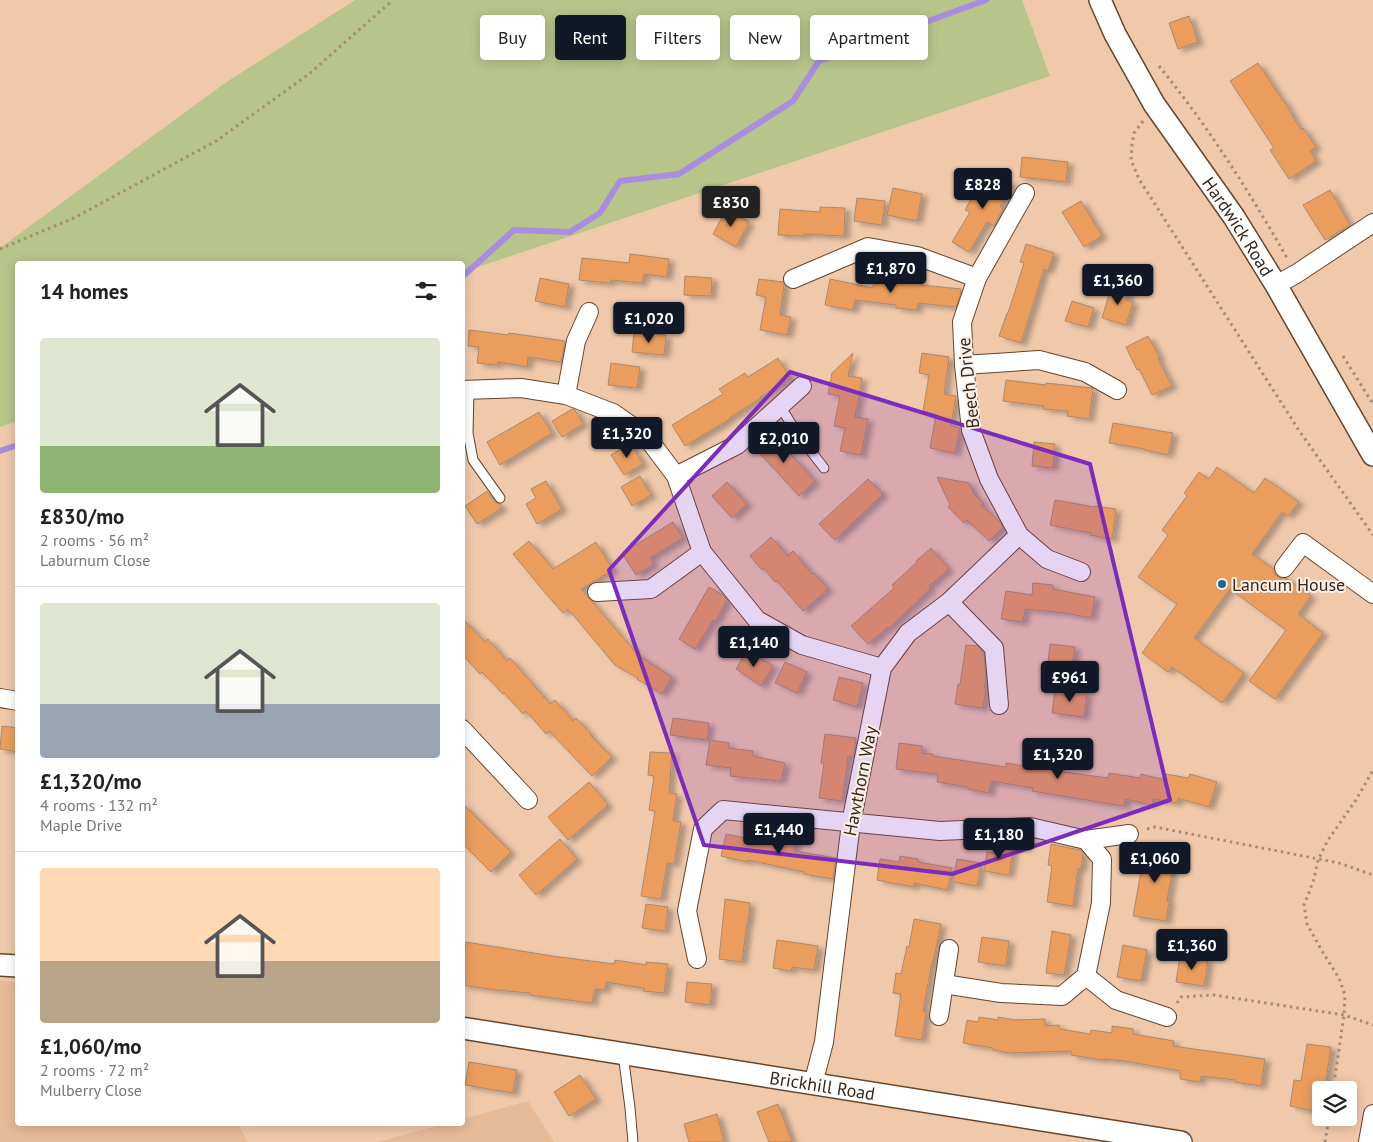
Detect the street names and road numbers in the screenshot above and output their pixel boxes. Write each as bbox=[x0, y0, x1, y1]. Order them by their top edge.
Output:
street label: Hardwick Road bbox=[1198, 172, 1279, 280]
street label: Beech Drive bbox=[952, 336, 984, 430]
street label: Hawthorn Way bbox=[838, 723, 882, 838]
street label: Brickhill Road bbox=[768, 1065, 877, 1105]

